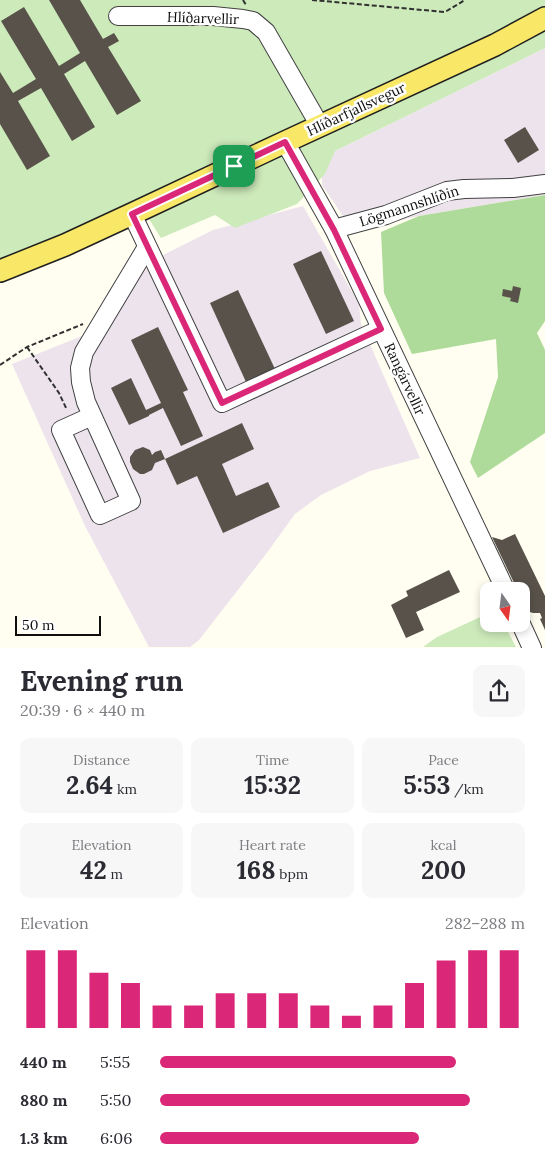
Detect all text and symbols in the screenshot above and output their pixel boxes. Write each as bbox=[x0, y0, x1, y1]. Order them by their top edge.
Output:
street label: Hlíðarvellir bbox=[167, 8, 239, 28]
street label: Hlíðarfjallsvegur bbox=[304, 78, 408, 140]
pin bbox=[213, 145, 255, 187]
icon: arrive bbox=[220, 152, 248, 180]
street label: Lögmannshlíðin bbox=[357, 181, 462, 231]
street label: Rangárvellir bbox=[380, 340, 430, 418]
north arrow bbox=[480, 582, 530, 632]
map controls bbox=[480, 582, 530, 632]
scale bar bbox=[15, 612, 101, 636]
text: 50 m bbox=[22, 616, 55, 634]
text: Evening run bbox=[20, 663, 183, 699]
button: share bbox=[473, 665, 525, 717]
text: 20:39 · 6 × 440 m bbox=[20, 700, 145, 720]
text: Distance bbox=[73, 751, 130, 769]
text: Time bbox=[256, 751, 289, 769]
text: Pace bbox=[428, 751, 459, 769]
text: 2.64 bbox=[66, 769, 113, 801]
text: 15:32 bbox=[244, 769, 301, 801]
text: 5:53 bbox=[403, 769, 450, 801]
text: km bbox=[113, 780, 137, 798]
text: /km bbox=[450, 780, 484, 798]
text: Elevation bbox=[71, 836, 132, 854]
text: Heart rate bbox=[239, 836, 306, 854]
text: kcal bbox=[431, 836, 456, 854]
text: 42 bbox=[80, 854, 107, 886]
text: 168 bbox=[237, 854, 276, 886]
text: 200 bbox=[421, 854, 466, 886]
text: m bbox=[107, 865, 123, 883]
text: bpm bbox=[276, 865, 308, 883]
text: Elevation bbox=[20, 913, 89, 933]
text: 282–288 m bbox=[445, 913, 525, 933]
text: 440 m bbox=[20, 1052, 67, 1072]
text: 5:55 bbox=[100, 1052, 130, 1072]
text: 880 m bbox=[20, 1090, 67, 1110]
text: 5:50 bbox=[100, 1090, 131, 1110]
text: 1.3 km bbox=[20, 1128, 68, 1148]
text: 6:06 bbox=[100, 1128, 132, 1148]

